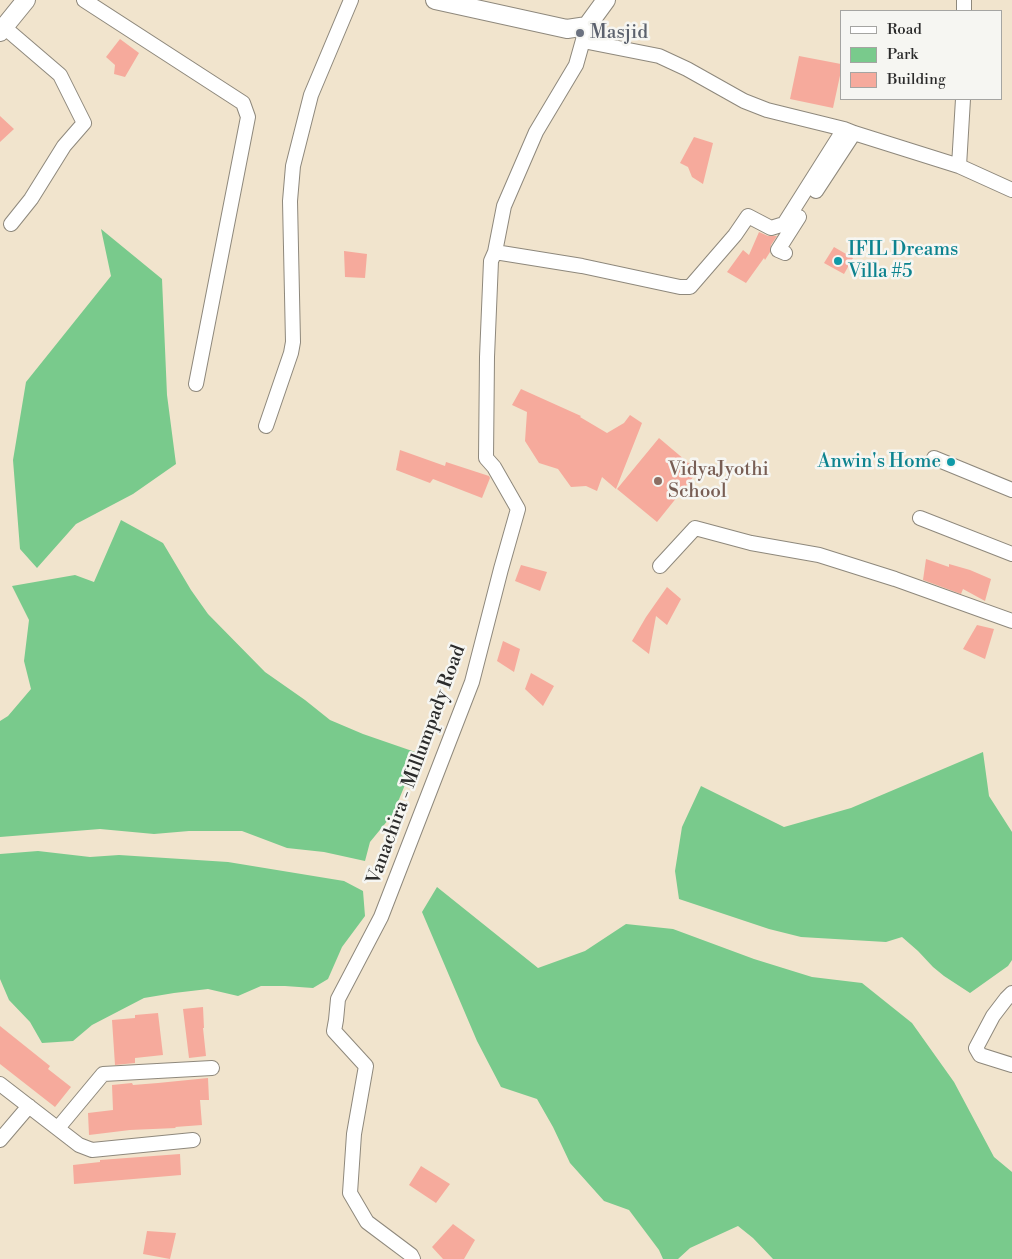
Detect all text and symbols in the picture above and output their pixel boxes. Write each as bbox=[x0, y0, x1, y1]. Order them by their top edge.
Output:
legend bbox=[840, 10, 1002, 100]
text: Road bbox=[887, 20, 922, 39]
place label: Masjid bbox=[590, 22, 648, 44]
marker: Masjid bbox=[574, 27, 586, 39]
text: Park bbox=[887, 45, 918, 64]
text: Building bbox=[887, 70, 946, 89]
place label: IFIL Dreams Villa #5 bbox=[848, 239, 958, 283]
marker: IFIL Dreams Villa #5 bbox=[832, 255, 844, 267]
place label: Anwin's Home bbox=[817, 451, 941, 473]
marker: Anwin's Home bbox=[945, 456, 957, 468]
place label: VidyaJyothi School bbox=[668, 459, 769, 503]
marker: VidyaJyothi School bbox=[652, 475, 664, 487]
street label: Vanachira - Millumpady Road bbox=[363, 642, 471, 888]

